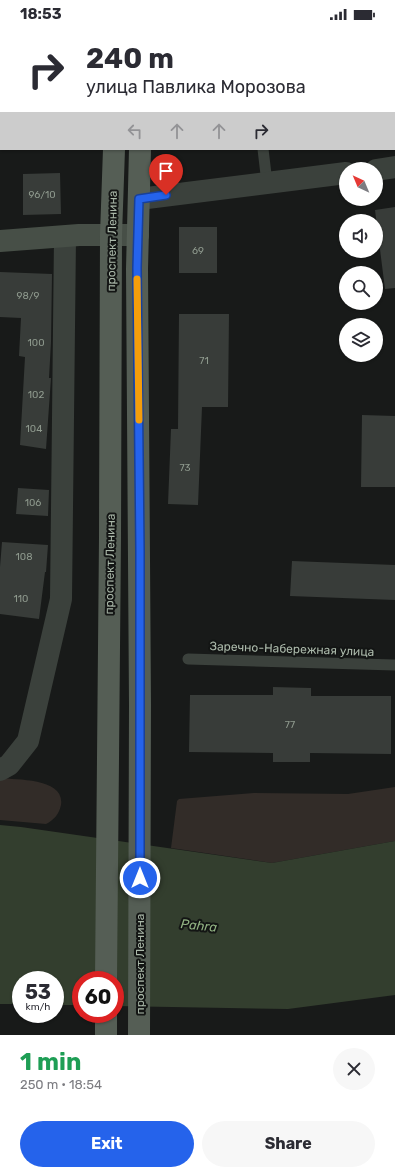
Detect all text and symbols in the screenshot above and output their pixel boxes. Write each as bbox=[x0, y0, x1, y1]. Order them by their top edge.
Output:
text: 18:53 bbox=[20, 5, 62, 23]
text: 240 m bbox=[86, 42, 174, 75]
icon: right bbox=[20, 44, 72, 96]
text: улица Павлика Морозова bbox=[86, 76, 306, 98]
icon: left bbox=[124, 120, 146, 142]
icon: ahead bbox=[166, 120, 188, 142]
icon: ahead bbox=[208, 120, 230, 142]
icon: right bbox=[250, 120, 272, 142]
pin bbox=[149, 154, 183, 195]
icon: arrive bbox=[155, 160, 177, 182]
north arrow bbox=[339, 162, 383, 206]
map controls bbox=[339, 162, 383, 362]
house number: 96/10 bbox=[28, 189, 56, 201]
street label: проспект Ленина bbox=[104, 190, 120, 292]
button: sound bbox=[339, 214, 383, 258]
house number: 69 bbox=[192, 245, 204, 257]
button: search bbox=[339, 266, 383, 310]
house number: 98/9 bbox=[17, 290, 40, 302]
button: layers bbox=[339, 318, 383, 362]
house number: 100 bbox=[28, 337, 44, 349]
house number: 71 bbox=[199, 355, 209, 367]
house number: 102 bbox=[28, 389, 44, 401]
house number: 104 bbox=[26, 423, 42, 435]
house number: 73 bbox=[179, 462, 191, 474]
house number: 106 bbox=[25, 497, 41, 509]
street label: проспект Ленина bbox=[102, 513, 118, 615]
house number: 108 bbox=[16, 551, 33, 563]
house number: 110 bbox=[14, 593, 28, 605]
street label: Заречно-Набережная улица bbox=[209, 639, 375, 659]
house number: 77 bbox=[285, 719, 295, 731]
position arrow bbox=[119, 857, 161, 899]
street label: проспект Ленина bbox=[133, 914, 147, 1014]
water label: Pahra bbox=[180, 916, 218, 935]
speed limit sign: 60 bbox=[72, 971, 124, 1023]
text: 53 bbox=[25, 980, 51, 1004]
text: km/h bbox=[26, 1001, 50, 1013]
text: 1 min bbox=[20, 1048, 81, 1076]
button: close bbox=[333, 1048, 375, 1090]
text: 250 m · 18:54 bbox=[20, 1077, 102, 1092]
button: Exit bbox=[20, 1121, 194, 1167]
button: Share bbox=[202, 1121, 375, 1167]

